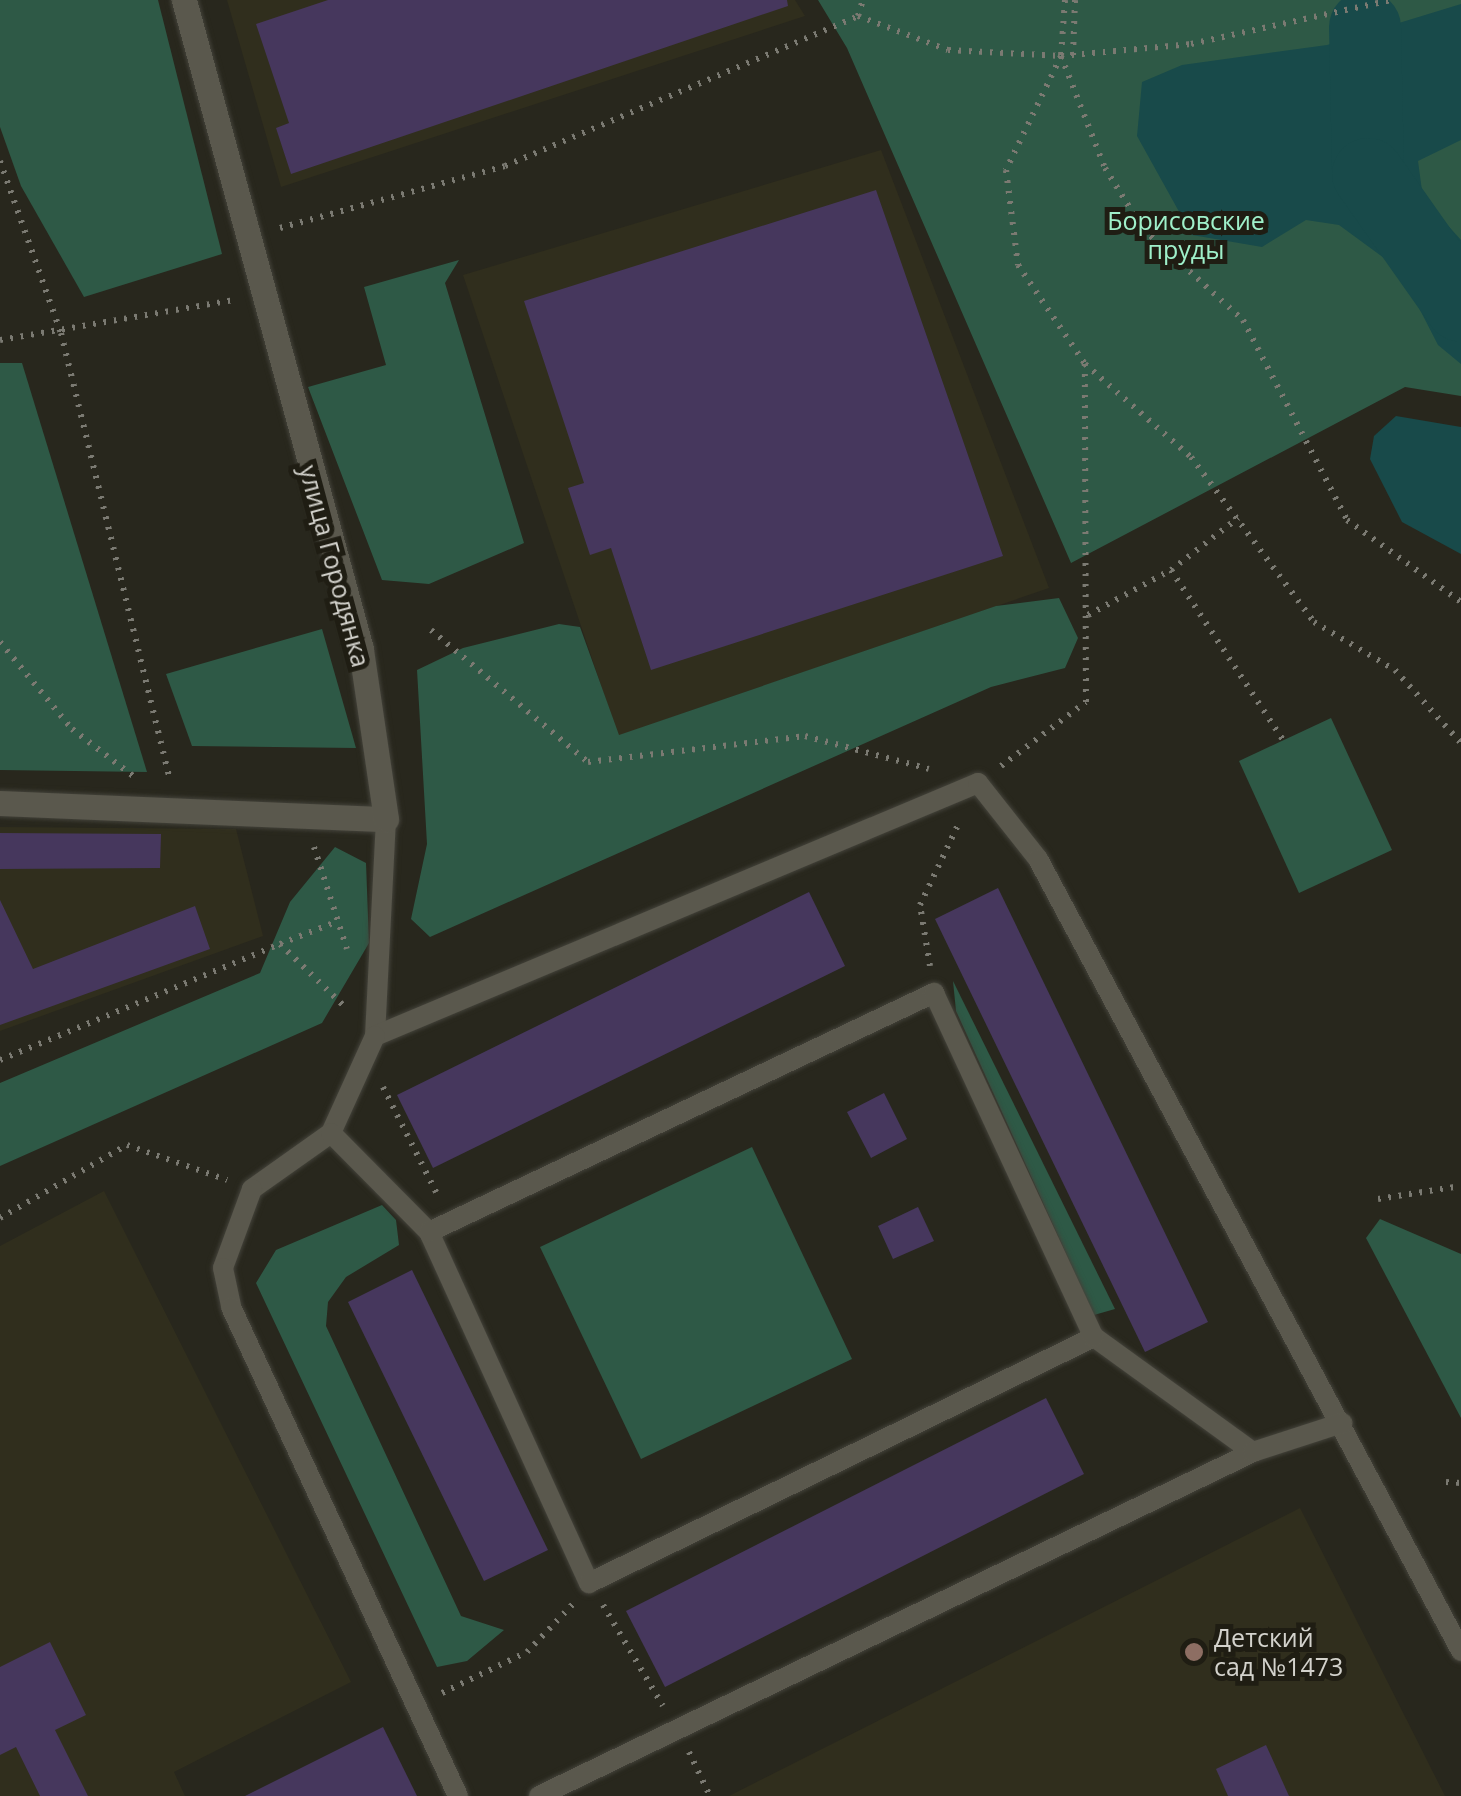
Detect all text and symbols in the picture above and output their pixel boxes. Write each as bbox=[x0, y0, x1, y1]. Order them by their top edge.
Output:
park label: Борисовские пруды bbox=[1107, 206, 1265, 265]
street label: улица Городянка bbox=[294, 462, 376, 670]
place label: Детский сад №1473 bbox=[1214, 1623, 1343, 1682]
marker: Детский сад №1473 bbox=[1183, 1641, 1205, 1663]

